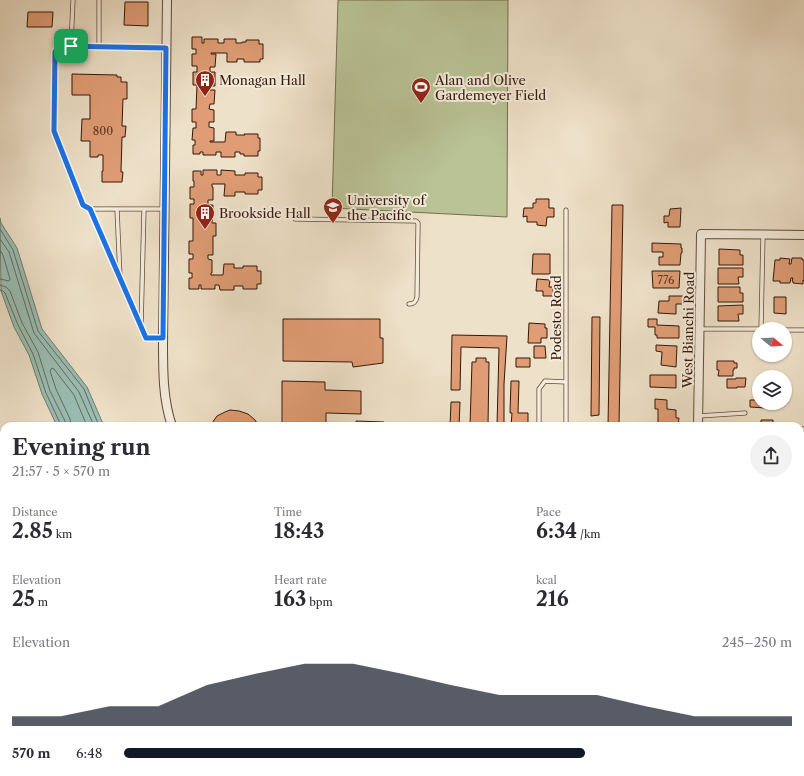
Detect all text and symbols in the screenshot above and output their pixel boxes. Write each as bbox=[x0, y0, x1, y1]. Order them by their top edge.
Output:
pin bbox=[54, 29, 88, 63]
icon: arrive bbox=[60, 35, 82, 57]
building icon: Monagan Hall bbox=[194, 69, 216, 97]
place label: Monagan Hall bbox=[219, 72, 306, 88]
place label: Alan and Olive Gardemeyer Field bbox=[434, 72, 546, 103]
sports icon: Alan and Olive Gardemeyer Field bbox=[410, 76, 432, 104]
house number: 800 bbox=[93, 124, 113, 138]
place label: University of the Pacific bbox=[347, 192, 427, 223]
school or university icon: University of the Pacific bbox=[322, 196, 344, 224]
building icon: Brookside Hall bbox=[194, 202, 216, 230]
place label: Brookside Hall bbox=[219, 205, 311, 221]
street label: West Bianchi Road bbox=[679, 271, 697, 389]
house number: 776 bbox=[657, 273, 675, 287]
street label: Podesto Road bbox=[548, 275, 564, 361]
north arrow bbox=[752, 322, 792, 362]
map controls bbox=[752, 322, 792, 410]
button: layers bbox=[752, 370, 792, 410]
text: Evening run bbox=[12, 434, 151, 461]
button: share bbox=[750, 435, 792, 477]
text: 21:57 · 5 × 570 m bbox=[12, 463, 110, 479]
text: Distance bbox=[12, 505, 58, 519]
text: Time bbox=[274, 505, 302, 519]
text: Pace bbox=[536, 505, 561, 519]
text: 2.85 bbox=[12, 519, 53, 543]
text: 18:43 bbox=[274, 519, 324, 543]
text: 6:34 bbox=[536, 519, 577, 543]
text: km bbox=[53, 527, 72, 541]
text: /km bbox=[577, 527, 601, 541]
text: Elevation bbox=[12, 573, 61, 587]
text: Heart rate bbox=[274, 573, 327, 587]
text: kcal bbox=[536, 573, 557, 587]
text: 25 bbox=[12, 587, 35, 611]
text: 163 bbox=[274, 587, 306, 611]
text: 216 bbox=[536, 587, 569, 611]
text: m bbox=[35, 595, 48, 609]
text: bpm bbox=[306, 595, 333, 609]
text: Elevation bbox=[12, 634, 70, 650]
text: 245–250 m bbox=[722, 634, 792, 650]
text: 570 m bbox=[12, 745, 50, 761]
text: 6:48 bbox=[76, 745, 102, 761]

